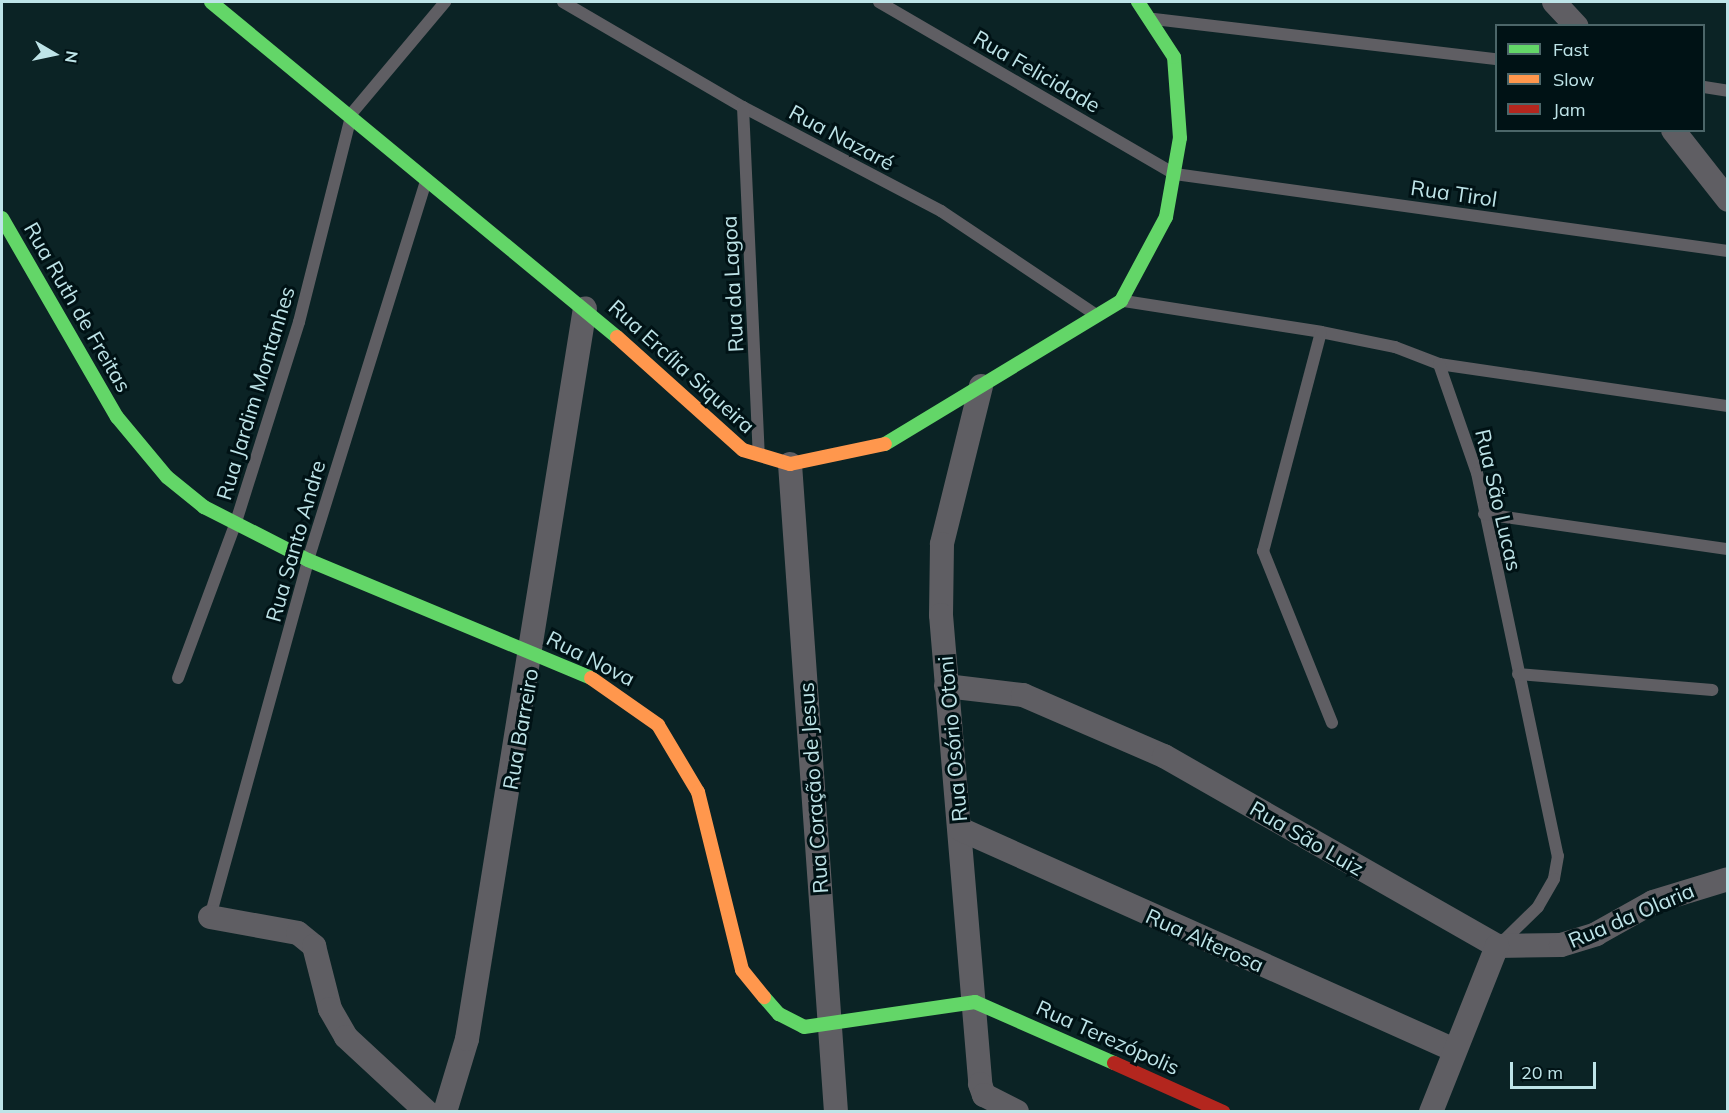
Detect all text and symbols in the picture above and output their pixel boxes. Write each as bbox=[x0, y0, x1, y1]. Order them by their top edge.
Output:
north arrow bbox=[24, 24, 84, 84]
legend bbox=[1495, 24, 1705, 132]
street label: Rua Felicidade bbox=[969, 25, 1105, 117]
text: Fast bbox=[1553, 38, 1589, 61]
text: N bbox=[61, 49, 83, 64]
text: Slow bbox=[1553, 68, 1594, 91]
text: Jam bbox=[1553, 98, 1586, 121]
street label: Rua Nazaré bbox=[785, 99, 899, 175]
street label: Rua Tirol bbox=[1409, 174, 1499, 212]
street label: Rua da Lagoa bbox=[716, 215, 748, 353]
street label: Rua Ruth de Freitas bbox=[19, 218, 137, 396]
street label: Rua Jardim Montanhes bbox=[211, 283, 299, 503]
street label: Rua Ercília Siqueira bbox=[604, 294, 760, 438]
street label: Rua São Lucas bbox=[1470, 427, 1528, 573]
street label: Rua Santo Andre bbox=[260, 457, 330, 625]
street label: Rua Nova bbox=[543, 625, 639, 691]
street label: Rua Osório Otoni bbox=[932, 655, 972, 823]
street label: Rua Barreiro bbox=[497, 666, 543, 792]
street label: Rua Coração de Jesus bbox=[793, 682, 833, 894]
street label: Rua São Luiz bbox=[1246, 795, 1368, 881]
street label: Rua da Olaria bbox=[1564, 877, 1698, 953]
street label: Rua Alterosa bbox=[1142, 903, 1268, 977]
street label: Rua Terezópolis bbox=[1033, 994, 1183, 1080]
scale bar bbox=[1513, 1050, 1598, 1088]
text: 20 m bbox=[1521, 1061, 1563, 1084]

